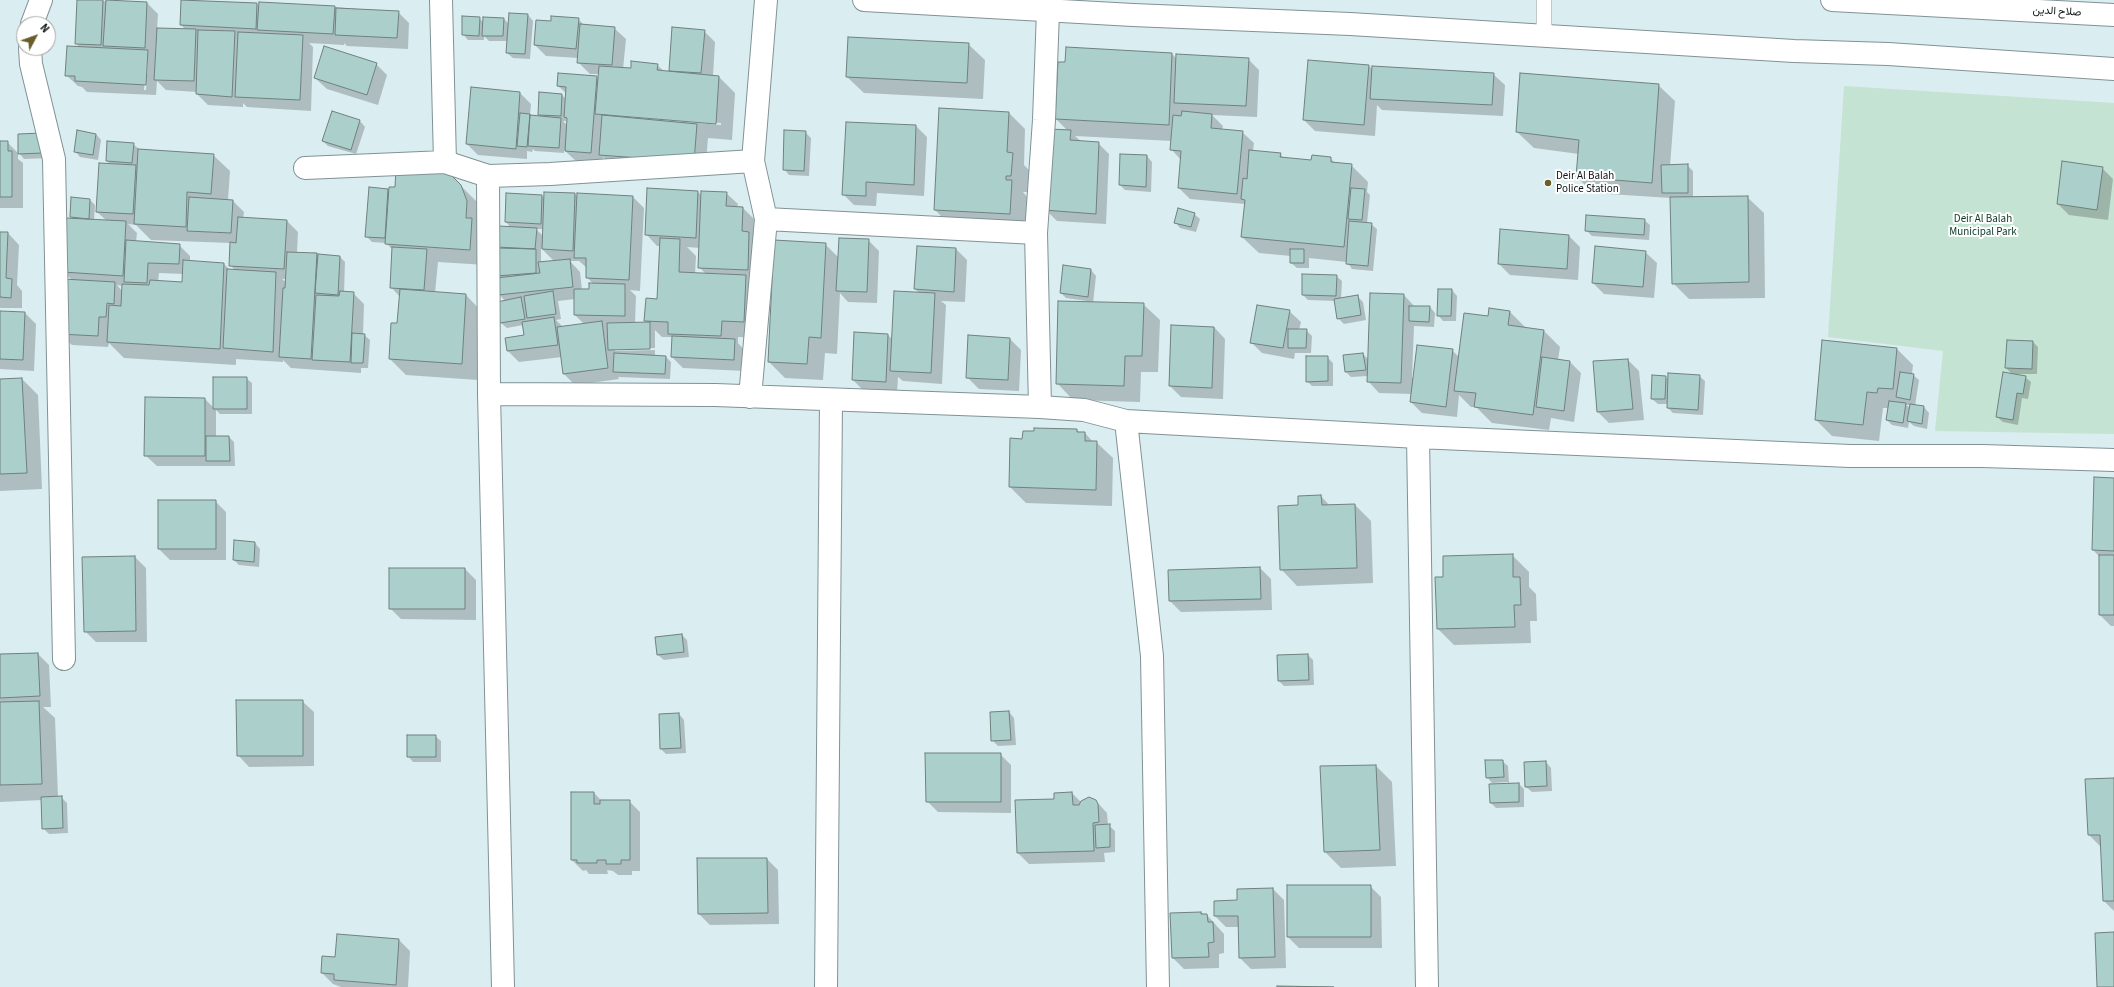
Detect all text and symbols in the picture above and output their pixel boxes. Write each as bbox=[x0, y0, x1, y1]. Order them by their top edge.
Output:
street label: صلاح الدين bbox=[2032, 4, 2082, 20]
north arrow bbox=[16, 16, 56, 56]
text: N bbox=[37, 21, 53, 36]
place label: Deir Al Balah Police Station bbox=[1556, 170, 1619, 196]
marker: Deir Al Balah Police Station bbox=[1543, 178, 1553, 188]
park label: Deir Al Balah Municipal Park bbox=[1949, 213, 2017, 239]

